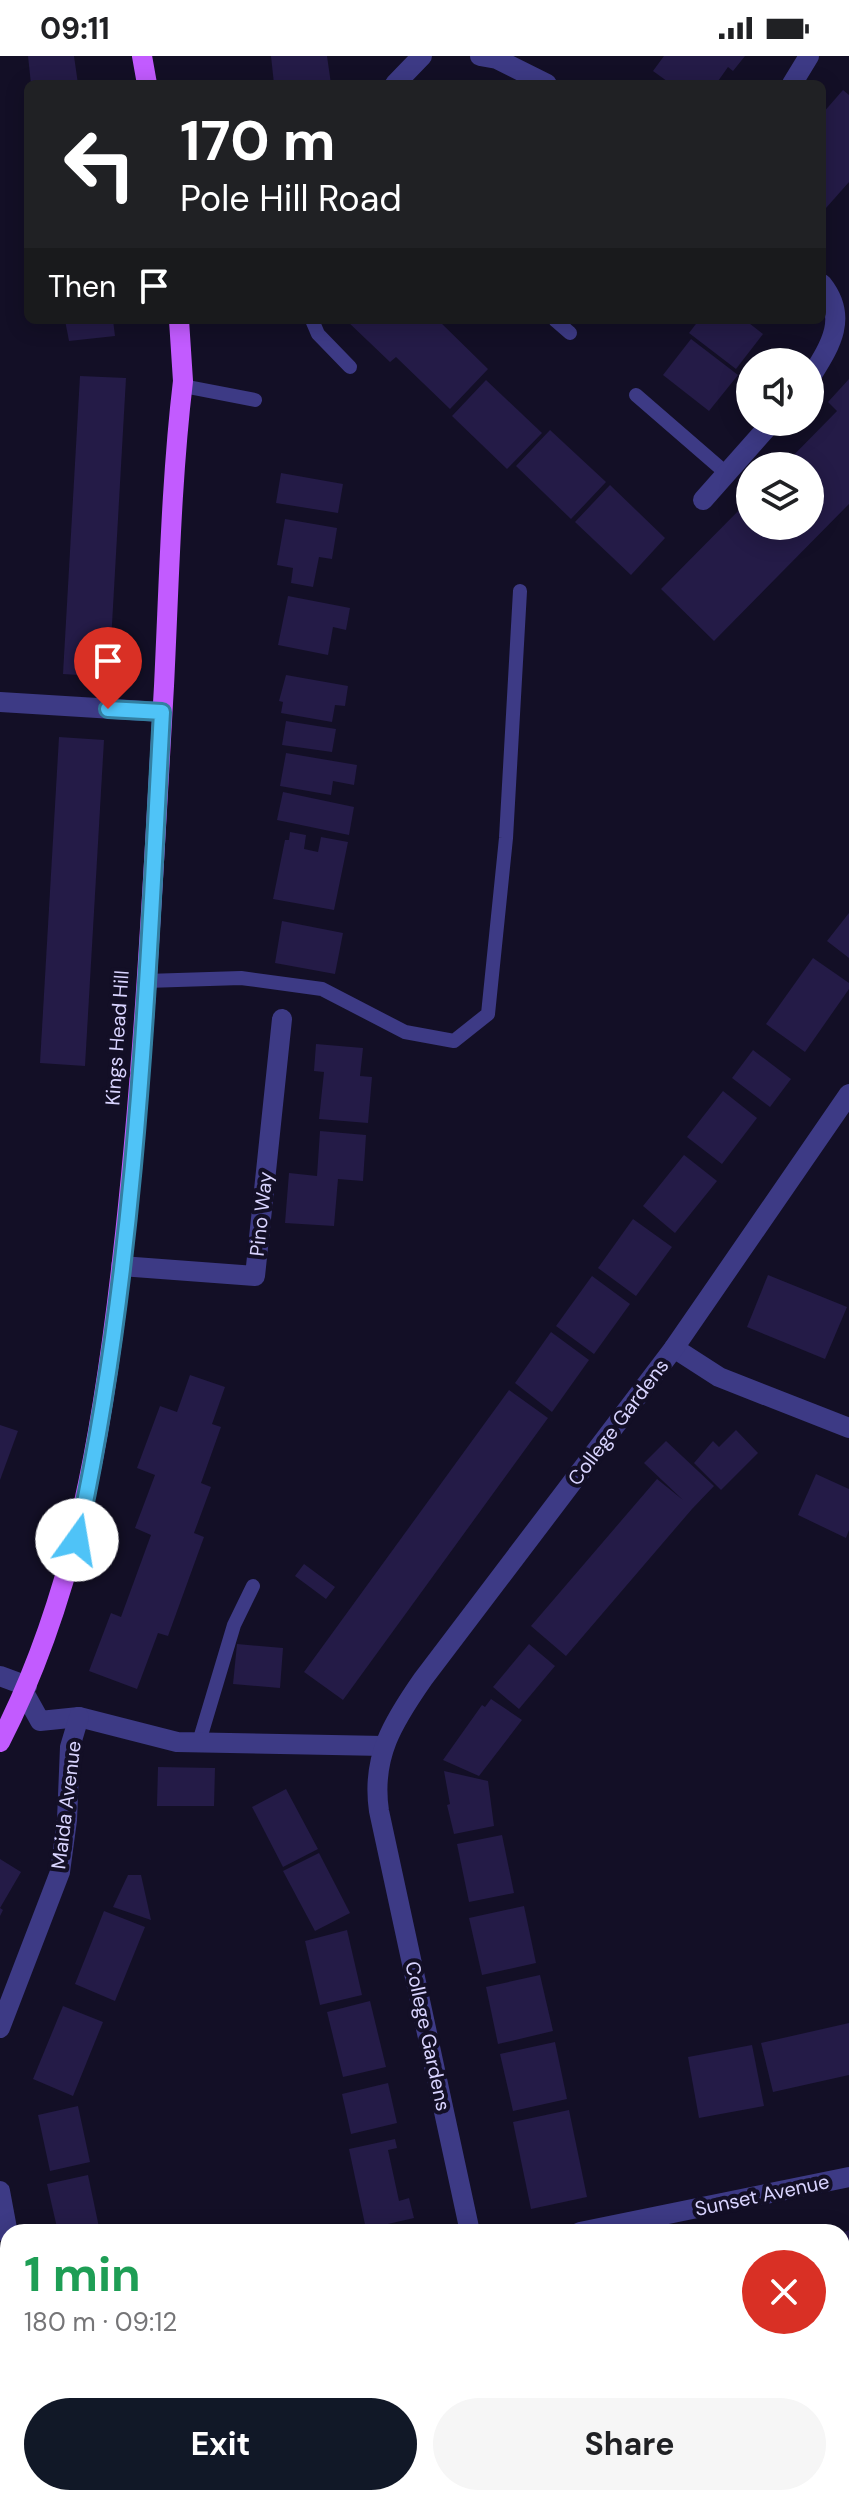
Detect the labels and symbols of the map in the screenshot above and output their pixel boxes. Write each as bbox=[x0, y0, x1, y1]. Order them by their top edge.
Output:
pin bbox=[74, 627, 142, 709]
street label: Kings Head Hill bbox=[99, 969, 135, 1107]
street label: Pino Way bbox=[244, 1170, 278, 1258]
street label: College Gardens bbox=[562, 1353, 674, 1491]
position arrow bbox=[35, 1498, 119, 1582]
street label: Maida Avenue bbox=[45, 1739, 87, 1871]
street label: College Gardens bbox=[399, 1959, 457, 2113]
street label: Sunset Avenue bbox=[692, 2168, 832, 2222]

